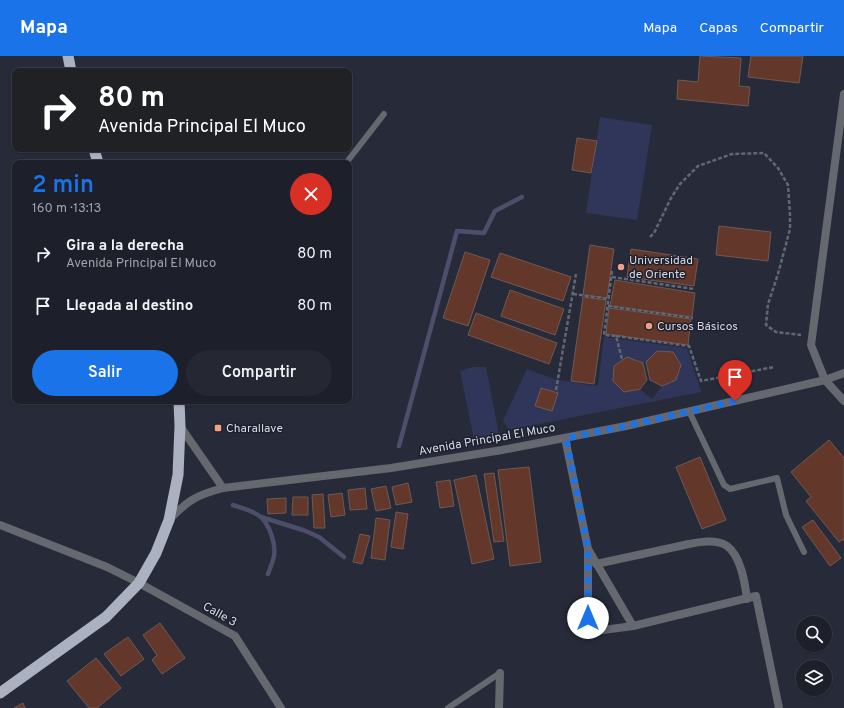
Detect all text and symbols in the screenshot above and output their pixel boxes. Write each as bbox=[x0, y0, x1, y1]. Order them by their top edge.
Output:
text: Mapa bbox=[20, 16, 68, 40]
text: Mapa bbox=[643, 20, 677, 37]
text: Capas bbox=[699, 20, 738, 37]
text: Compartir bbox=[760, 20, 824, 37]
text: 80 m bbox=[98, 81, 165, 117]
icon: right bbox=[32, 84, 84, 136]
text: Avenida Principal El Muco bbox=[98, 116, 306, 139]
text: 2 min bbox=[32, 171, 94, 201]
button: close bbox=[290, 173, 332, 215]
text: 160 m · 13:13 bbox=[32, 201, 101, 217]
text: Gira a la derecha bbox=[66, 237, 184, 256]
icon: right bbox=[32, 243, 54, 265]
text: 80 m bbox=[297, 245, 332, 264]
place label: Universidad de Oriente bbox=[629, 253, 693, 283]
text: Avenida Principal El Muco bbox=[66, 256, 216, 272]
marker: Universidad de Oriente bbox=[616, 262, 626, 272]
icon: arrive bbox=[32, 295, 54, 317]
text: Llegada al destino bbox=[66, 297, 193, 316]
text: 80 m bbox=[297, 297, 332, 316]
place label: Cursos Básicos bbox=[657, 319, 738, 335]
marker: Cursos Básicos bbox=[644, 321, 654, 331]
button: Salir bbox=[32, 350, 178, 396]
button: Compartir bbox=[186, 350, 332, 396]
pin bbox=[718, 360, 752, 401]
icon: arrive bbox=[724, 366, 746, 388]
street label: Avenida Principal El Muco bbox=[418, 420, 557, 460]
place label: Charallave bbox=[226, 421, 283, 437]
marker: Charallave bbox=[213, 423, 223, 433]
position arrow bbox=[567, 597, 609, 639]
street label: Calle 3 bbox=[200, 599, 240, 631]
map controls bbox=[796, 616, 832, 696]
button: search bbox=[796, 616, 832, 652]
button: layers bbox=[796, 660, 832, 696]

